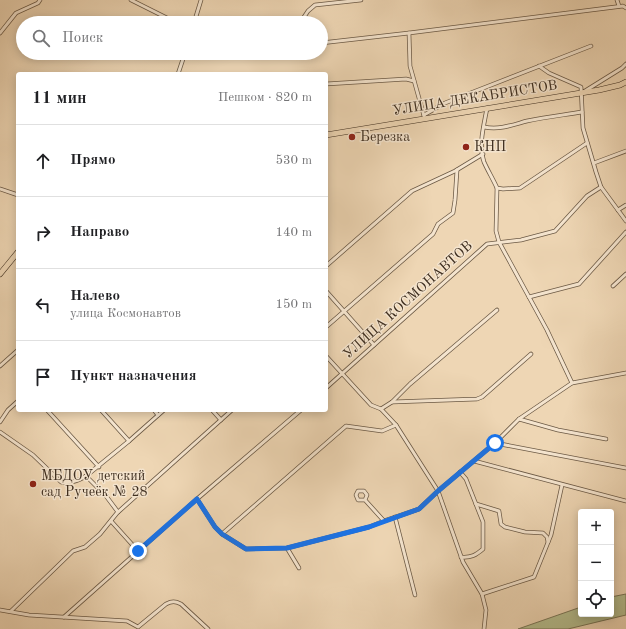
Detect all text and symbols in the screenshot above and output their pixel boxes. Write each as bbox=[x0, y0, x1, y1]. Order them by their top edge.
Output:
search box bbox=[16, 16, 328, 60]
icon: search bbox=[30, 27, 52, 49]
text: Поиск bbox=[62, 31, 103, 46]
street label: УЛИЦА ДЕКАБРИСТОВ bbox=[392, 78, 558, 118]
text: 11 мин bbox=[32, 90, 87, 107]
text: Пешком · 820 m bbox=[218, 91, 312, 104]
place label: Березка bbox=[360, 130, 410, 144]
marker: Березка bbox=[347, 132, 357, 142]
place label: КНП bbox=[474, 140, 506, 154]
marker: КНП bbox=[461, 142, 471, 152]
icon: ahead bbox=[32, 150, 54, 172]
text: Прямо bbox=[70, 153, 116, 168]
text: 530 m bbox=[275, 154, 312, 167]
icon: right bbox=[32, 222, 54, 244]
text: Направо bbox=[70, 225, 129, 240]
text: 140 m bbox=[275, 226, 312, 239]
street label: УЛИЦА КОСМОНАВТОВ bbox=[341, 238, 475, 362]
text: Налево bbox=[70, 289, 120, 304]
icon: left bbox=[32, 294, 54, 316]
text: 150 m bbox=[275, 298, 312, 311]
text: улица Космонавтов bbox=[70, 307, 181, 320]
icon: arrive bbox=[32, 366, 54, 388]
text: Пункт назначения bbox=[70, 369, 197, 384]
route start bbox=[486, 434, 504, 452]
place label: МБДОУ детский сад Ручеёк № 28 bbox=[41, 469, 148, 499]
marker: МБДОУ детский сад Ручеёк № 28 bbox=[28, 479, 38, 489]
map controls bbox=[578, 509, 614, 617]
button: + bbox=[578, 509, 614, 545]
route end bbox=[129, 542, 147, 560]
button: − bbox=[578, 545, 614, 581]
button: locate bbox=[578, 581, 614, 617]

